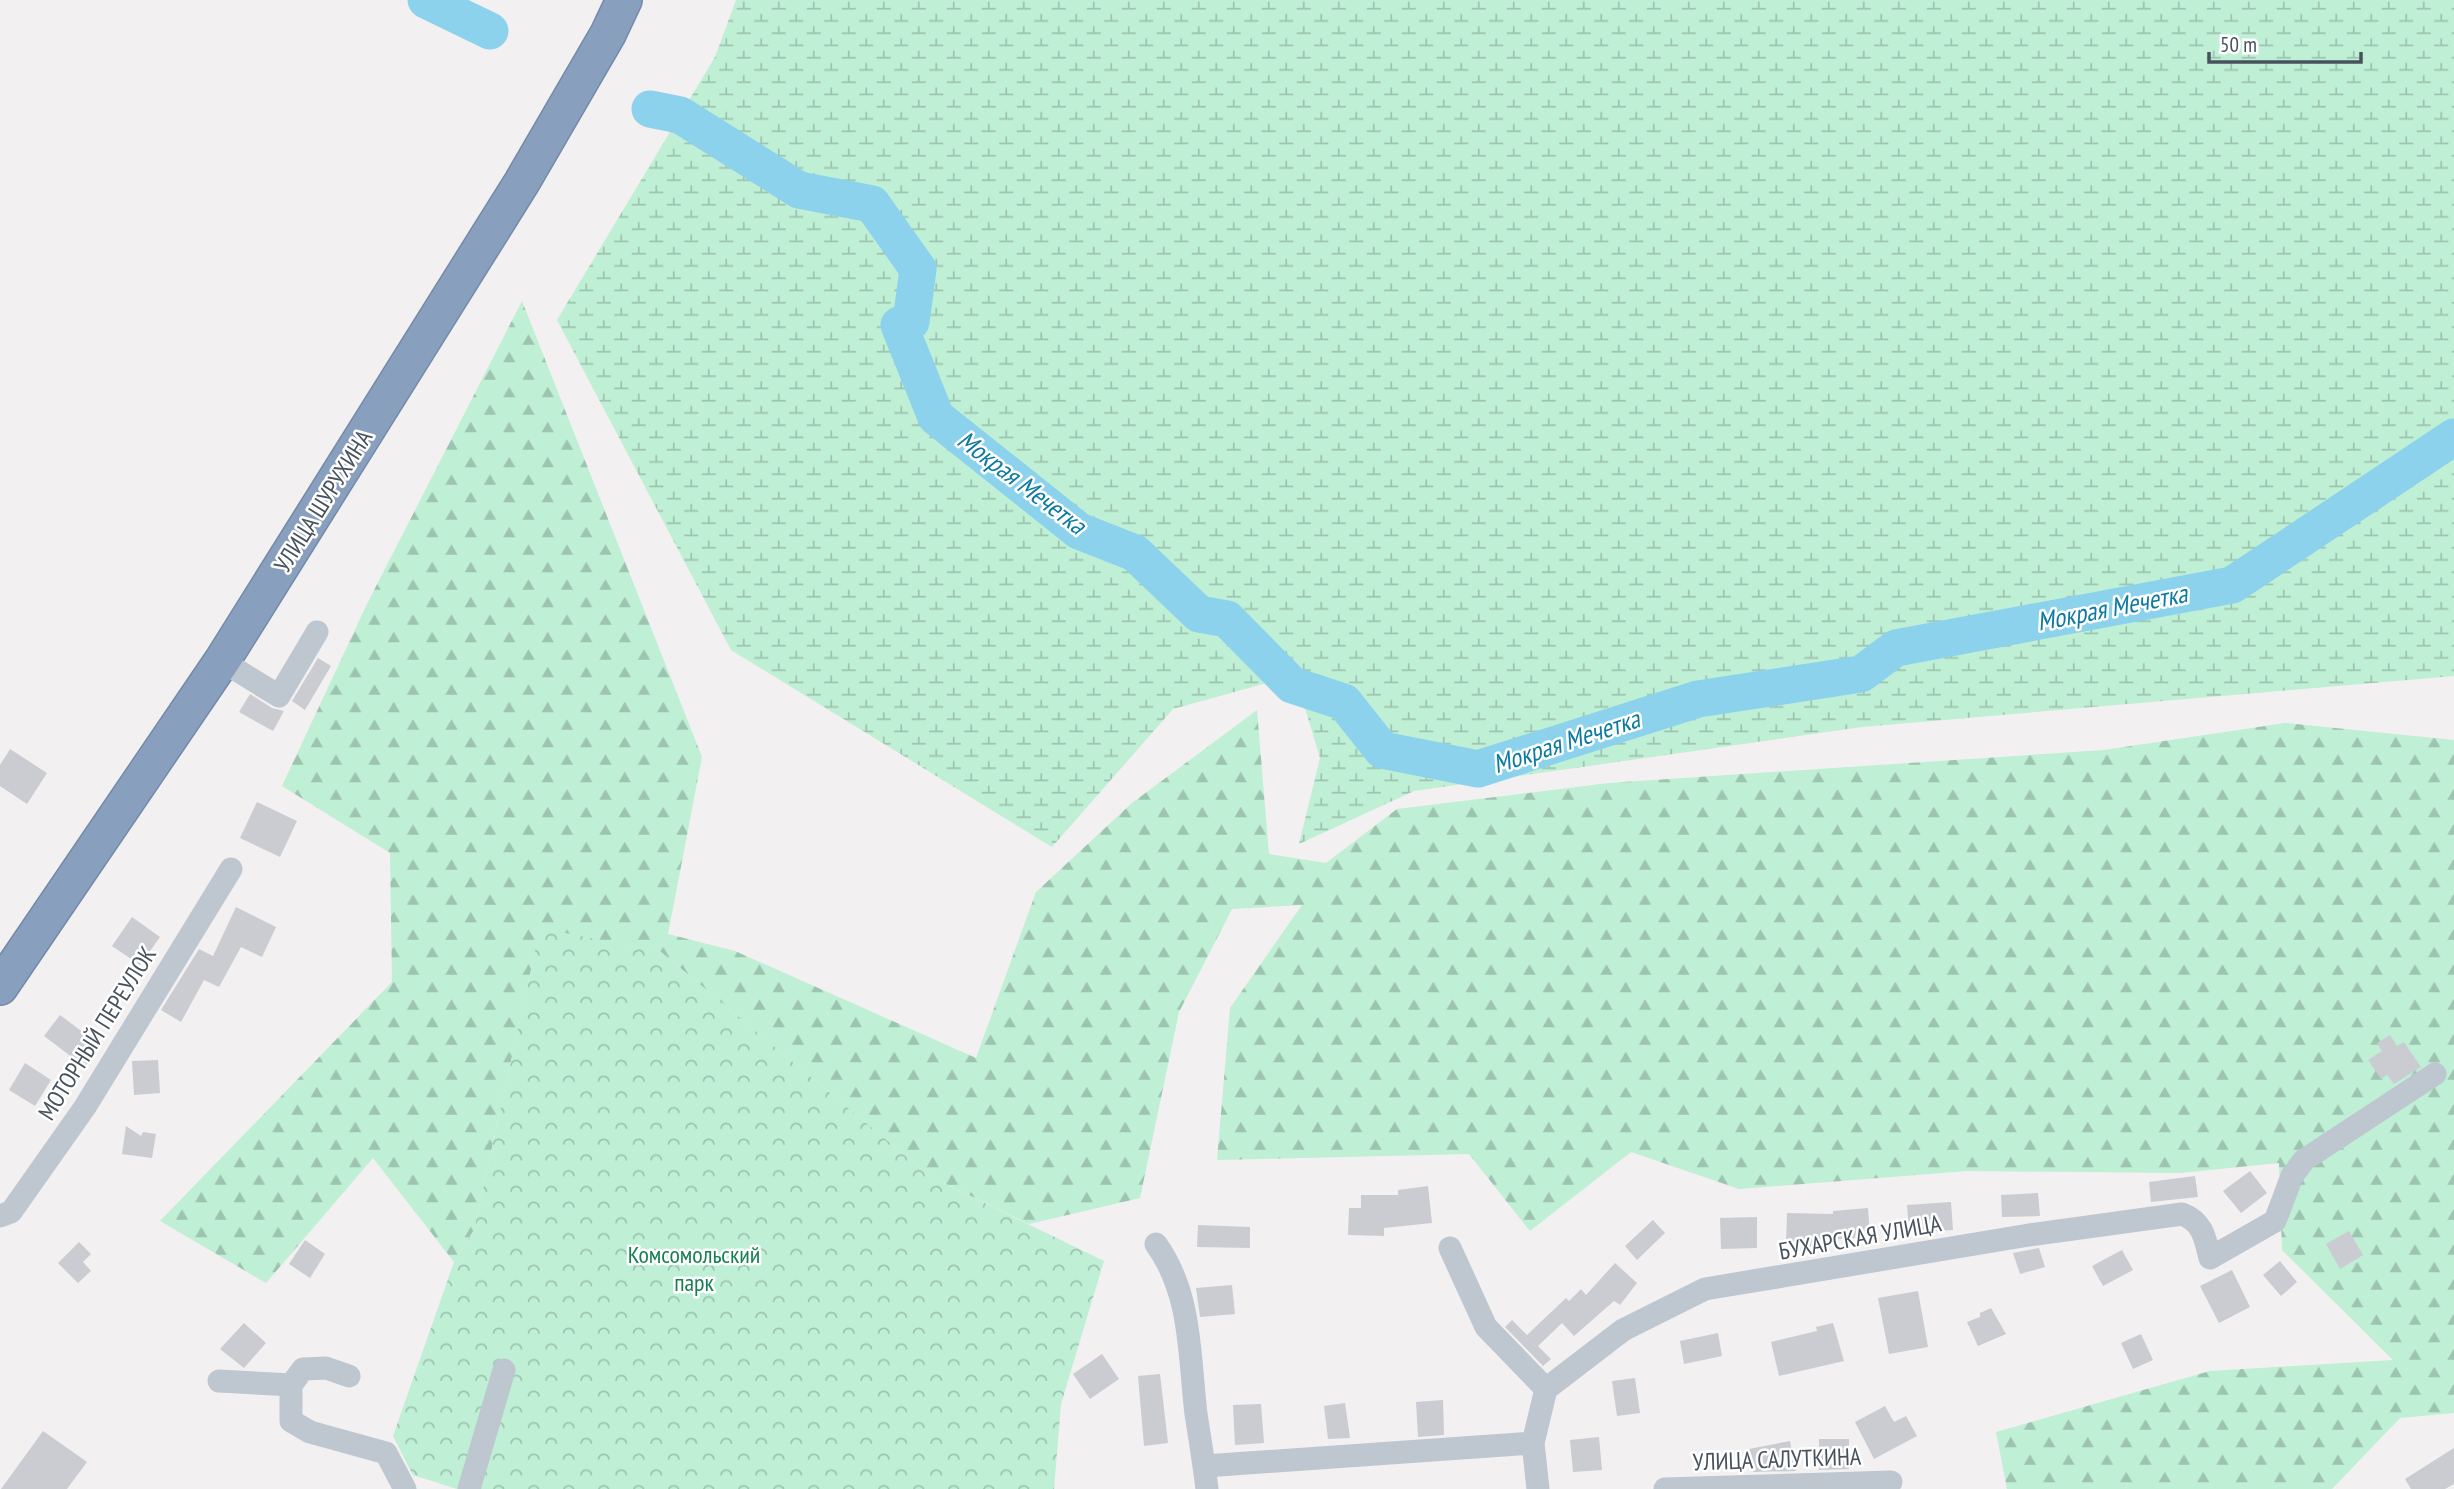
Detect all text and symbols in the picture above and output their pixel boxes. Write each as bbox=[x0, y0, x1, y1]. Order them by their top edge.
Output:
scale bar bbox=[2209, 21, 2361, 65]
text: 50 m bbox=[2220, 31, 2257, 58]
street label: УЛИЦА ШУРУХИНА bbox=[267, 423, 379, 578]
water label: Мокрая Мечетка bbox=[951, 423, 1094, 542]
water label: Мокрая Мечетка bbox=[2034, 576, 2191, 638]
water label: Мокрая Мечетка bbox=[1488, 701, 1645, 780]
street label: МОТОРНЫЙ ПЕРЕУЛОК bbox=[31, 940, 163, 1126]
street label: БУХАРСКАЯ УЛИЦА bbox=[1776, 1207, 1944, 1267]
park label: Комсомольский парк bbox=[628, 1239, 760, 1298]
street label: УЛИЦА САЛУТКИНА bbox=[1692, 1441, 1862, 1477]

